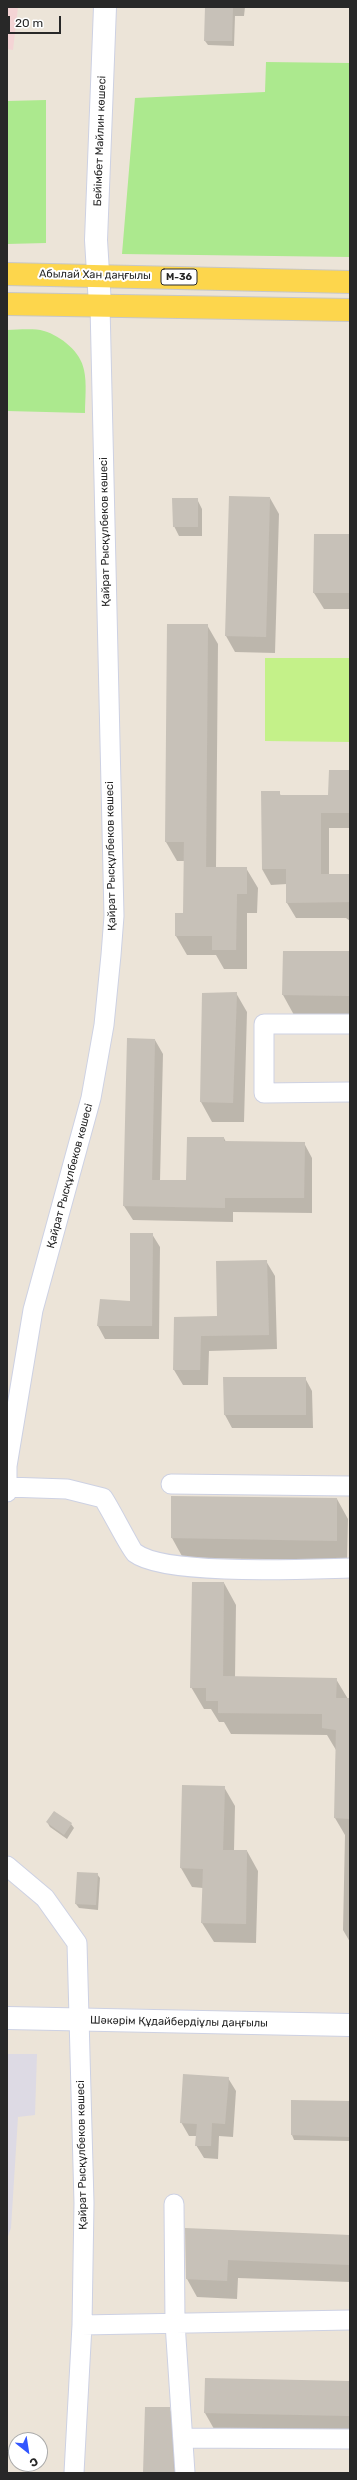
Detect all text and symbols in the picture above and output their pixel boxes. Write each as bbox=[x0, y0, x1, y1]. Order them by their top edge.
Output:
scale bar bbox=[10, 8, 63, 34]
text: 20 m bbox=[15, 16, 43, 30]
street label: Бейімбет Майлин көшесі bbox=[91, 75, 109, 207]
street label: Абылай Хан даңғылы bbox=[39, 267, 151, 283]
road number: M-36 bbox=[161, 269, 197, 285]
street label: Қайрат Рысқұлбеков көшесі bbox=[97, 457, 113, 607]
street label: Қайрат Рысқұлбеков көшесі bbox=[103, 781, 119, 931]
street label: Қайрат Рысқұлбеков көшесі bbox=[44, 1102, 96, 1250]
street label: Шәкәрім Құдайбердіұлы даңғылы bbox=[90, 2014, 268, 2030]
street label: Қайрат Рысқұлбеков көшесі bbox=[74, 2080, 90, 2230]
north arrow bbox=[8, 2432, 48, 2472]
text: С bbox=[27, 2454, 40, 2470]

